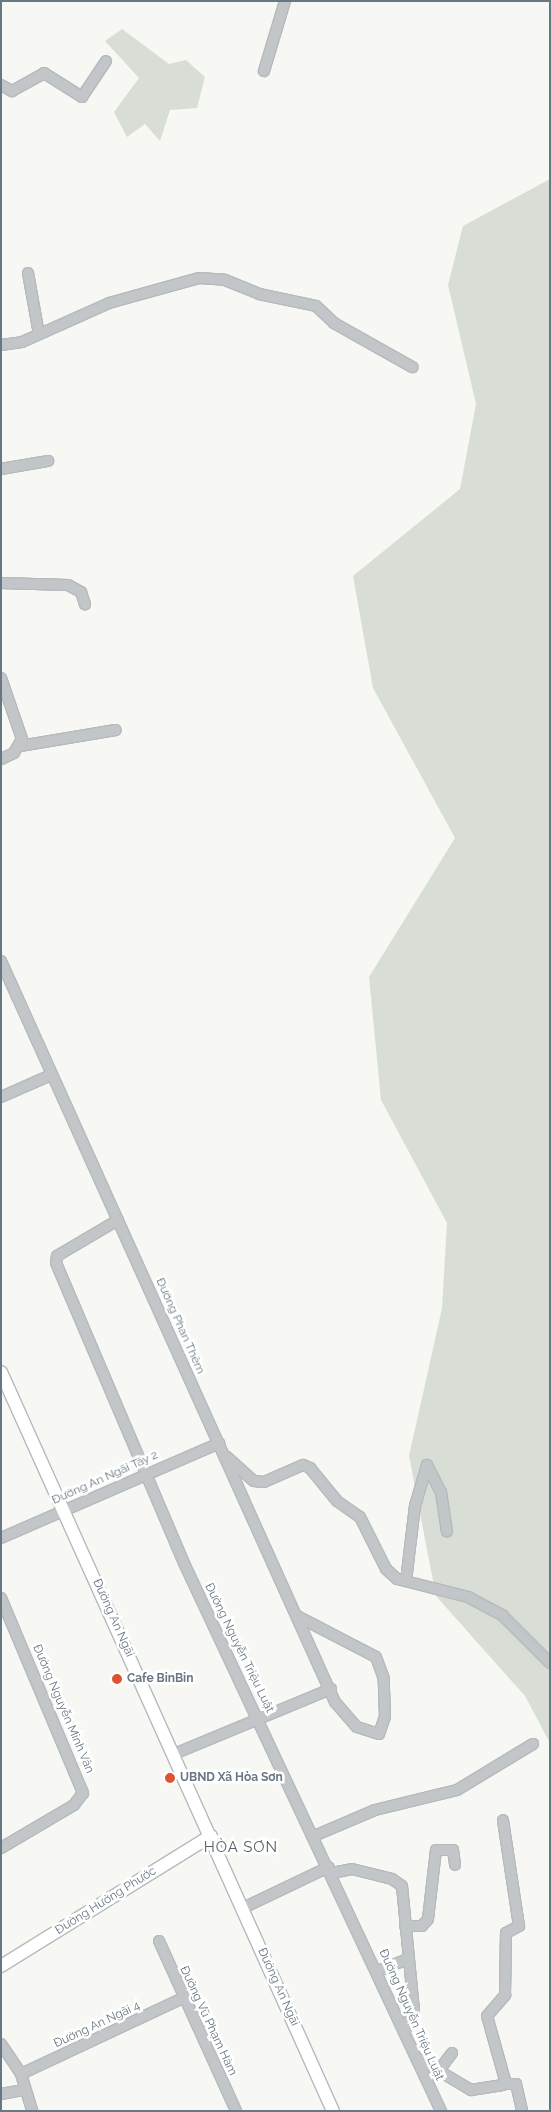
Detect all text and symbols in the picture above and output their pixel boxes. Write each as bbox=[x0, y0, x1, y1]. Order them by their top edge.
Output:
street label: Đường Phan Thêm bbox=[152, 1276, 208, 1376]
street label: Đường An Ngãi Tây 2 bbox=[49, 1448, 161, 1508]
street label: Đường An Ngãi bbox=[89, 1577, 137, 1659]
street label: Đường Nguyễn Triệu Luật bbox=[201, 1581, 277, 1715]
street label: Đường Nguyễn Minh Vân bbox=[29, 1642, 97, 1776]
place label: Cafe BinBin bbox=[127, 1672, 193, 1686]
marker: Cafe BinBin bbox=[111, 1673, 123, 1685]
place label: UBND Xã Hòa Sơn bbox=[180, 1771, 283, 1785]
marker: UBND Xã Hòa Sơn bbox=[164, 1772, 176, 1784]
district label: HÒA SƠN bbox=[203, 1839, 279, 1857]
street label: Đường Hưởng Phước bbox=[53, 1864, 159, 1938]
street label: Đường An Ngãi bbox=[254, 1946, 302, 2028]
street label: Đường Nguyễn Triệu Luật bbox=[375, 1947, 447, 2083]
street label: Đường Vũ Phạm Hàm bbox=[176, 1964, 240, 2078]
street label: Đường An Ngãi 4 bbox=[51, 1999, 143, 2051]

